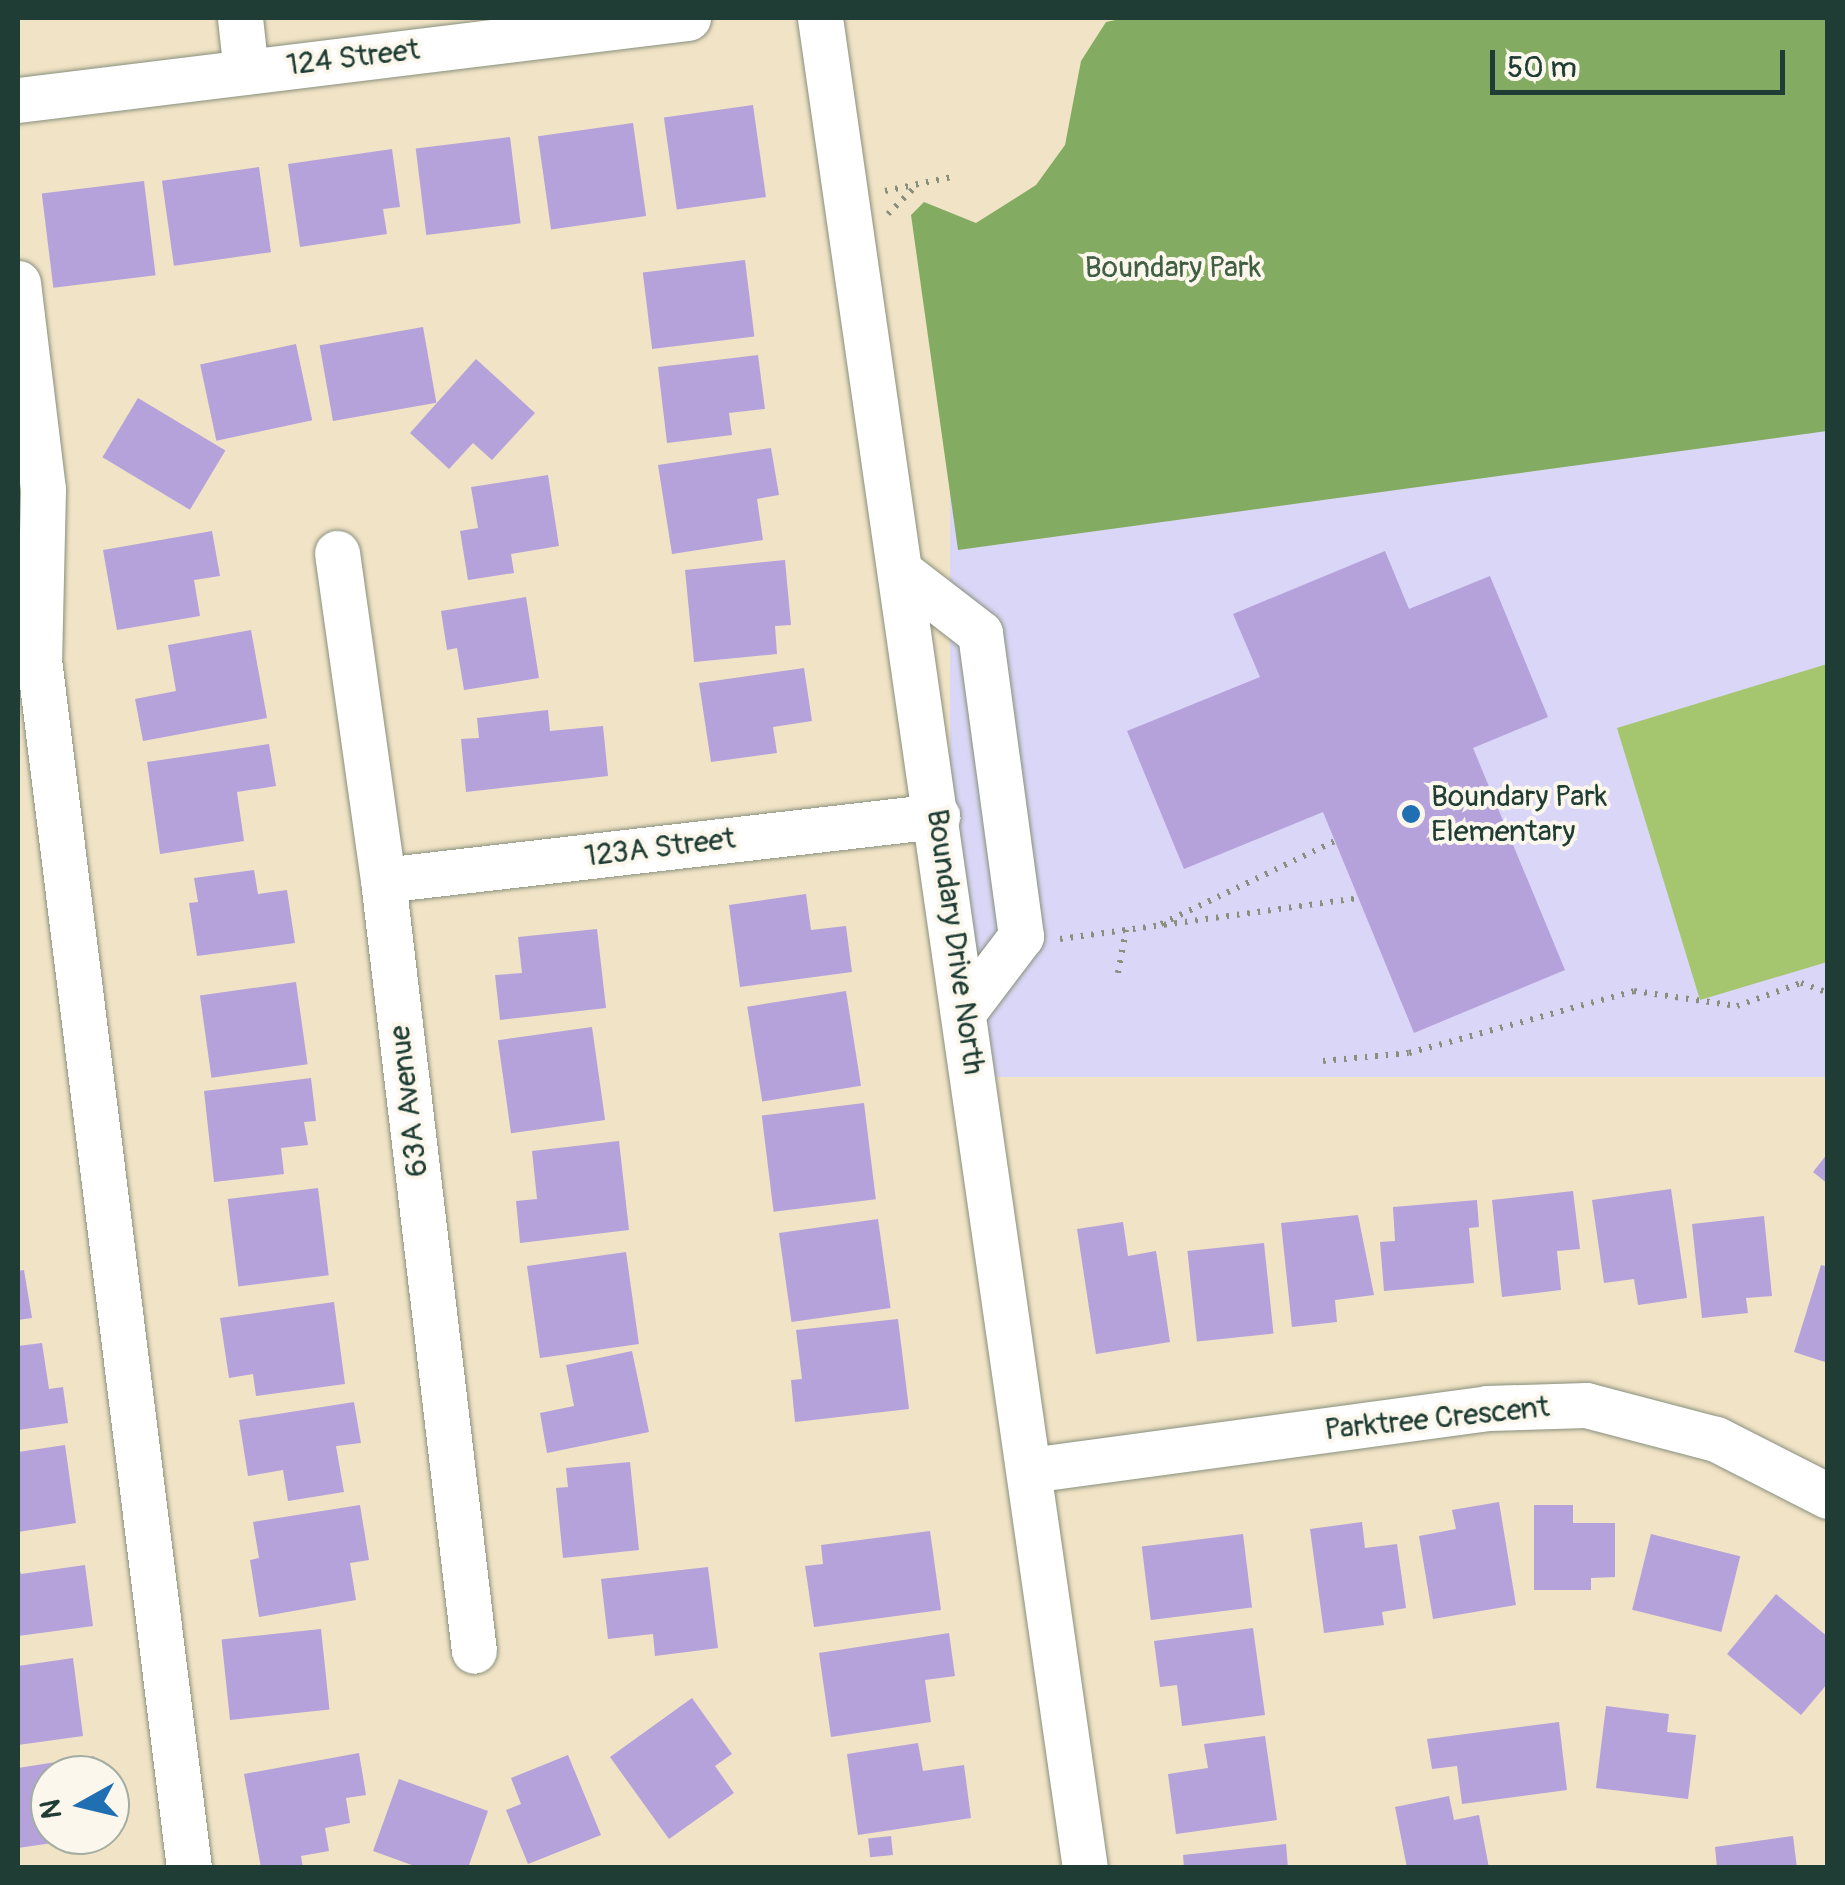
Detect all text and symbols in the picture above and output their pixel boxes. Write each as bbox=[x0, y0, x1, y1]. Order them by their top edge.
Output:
scale bar bbox=[1495, 30, 1790, 92]
street label: 124 Street bbox=[284, 32, 422, 84]
text: 50 m bbox=[1507, 49, 1577, 86]
park label: Boundary Park bbox=[1085, 250, 1261, 286]
place label: Boundary Park Elementary bbox=[1431, 779, 1607, 850]
marker: Boundary Park Elementary bbox=[1400, 803, 1422, 825]
street label: Boundary Drive North bbox=[919, 807, 991, 1077]
street label: 123A Street bbox=[583, 821, 737, 875]
street label: 63A Avenue bbox=[382, 1023, 436, 1179]
street label: Parktree Crescent bbox=[1323, 1389, 1551, 1449]
north arrow bbox=[30, 1755, 130, 1855]
text: N bbox=[33, 1797, 70, 1821]

